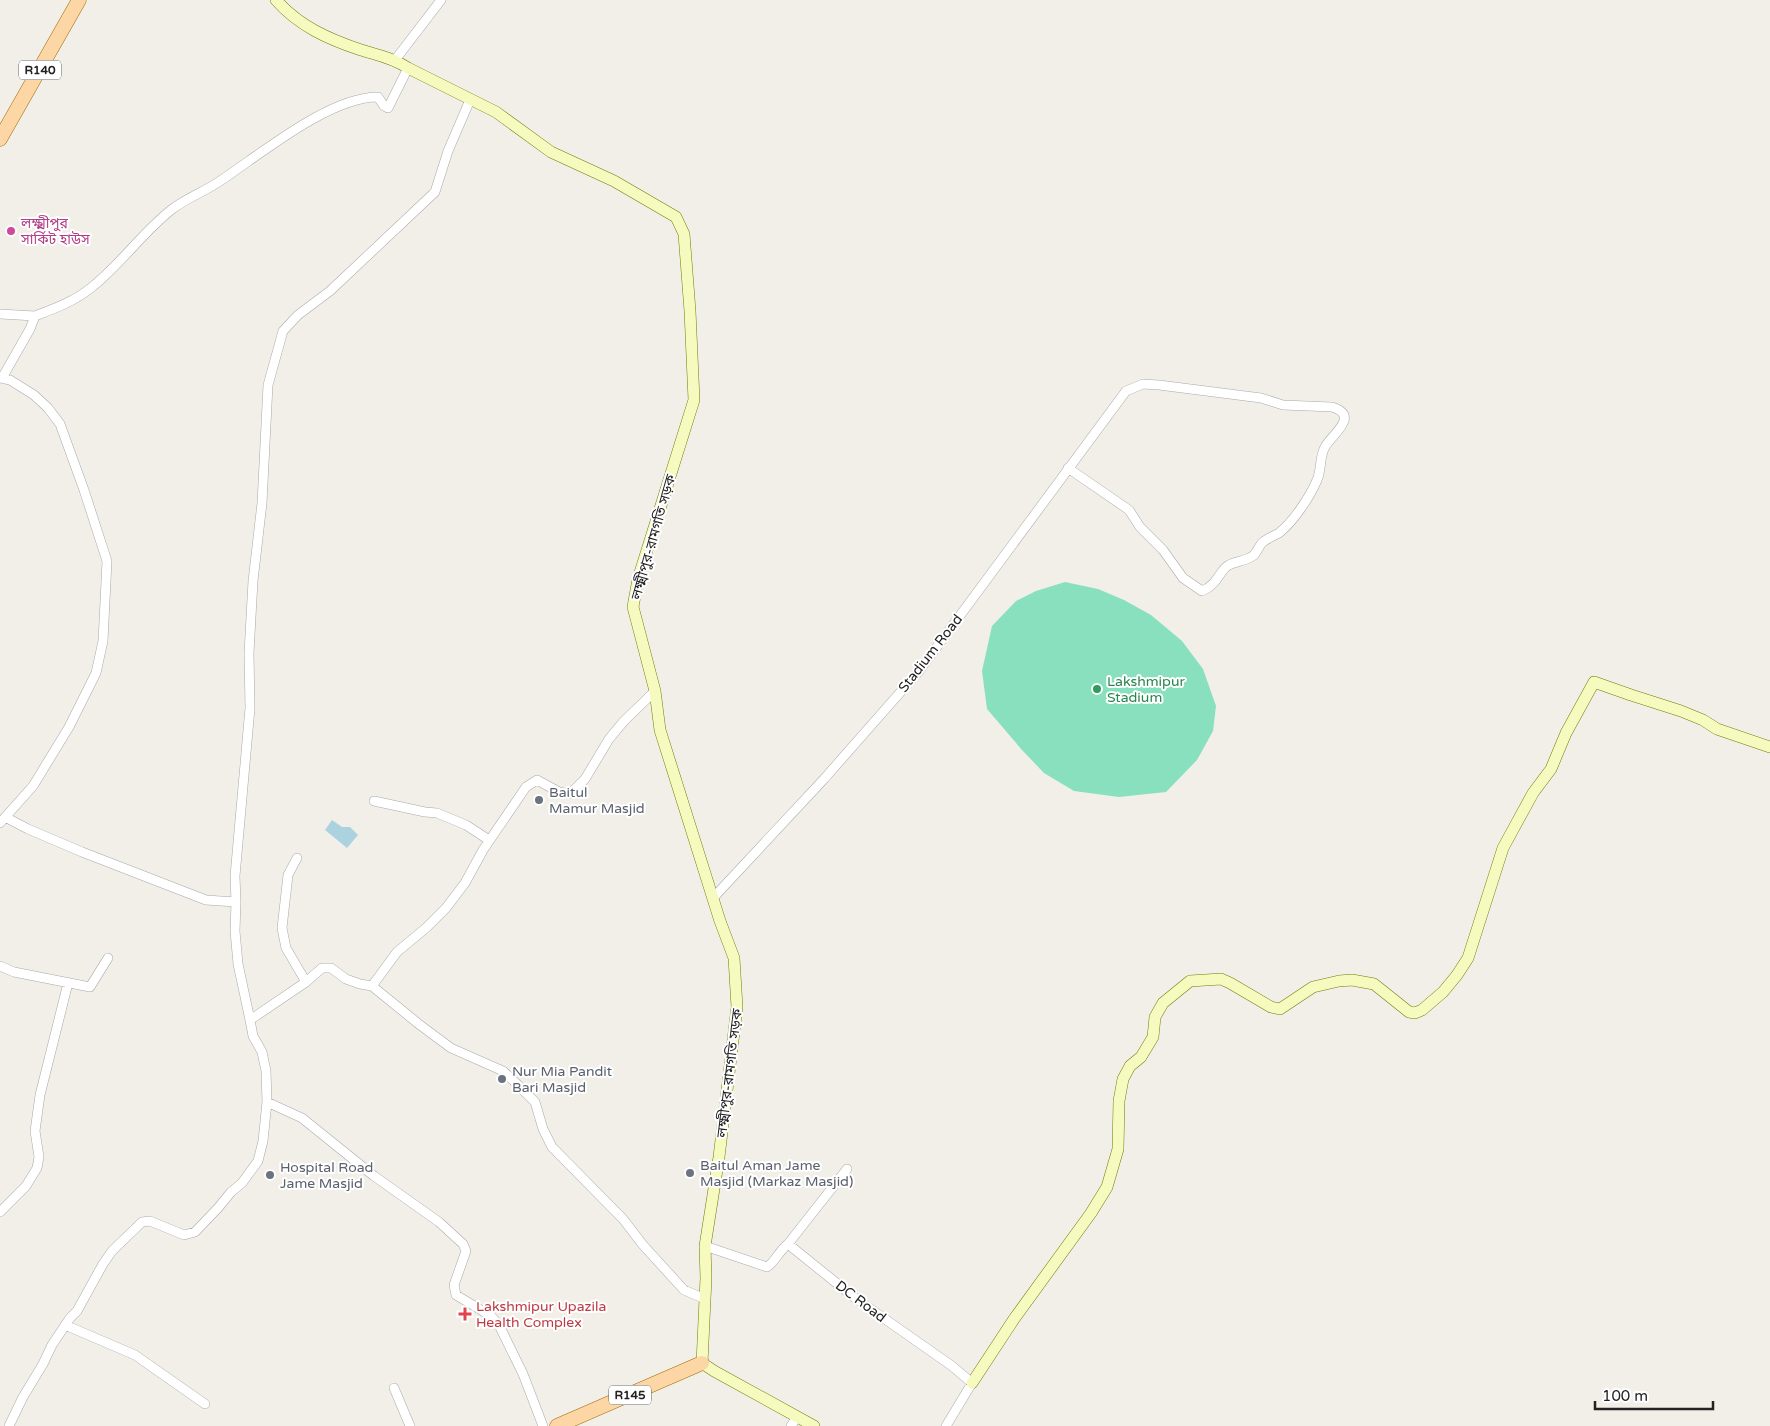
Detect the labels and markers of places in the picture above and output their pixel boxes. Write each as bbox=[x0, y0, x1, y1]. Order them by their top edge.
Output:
place label: লক্ষ্মীপুর সার্কিট হাউস bbox=[20, 215, 90, 248]
marker: লক্ষ্মীপুর সার্কিট হাউস bbox=[5, 225, 17, 237]
place label: Lakshmipur Stadium bbox=[1107, 673, 1185, 706]
marker: Lakshmipur Stadium bbox=[1091, 683, 1103, 695]
place label: Baitul Mamur Masjid bbox=[549, 784, 645, 817]
marker: Baitul Mamur Masjid bbox=[533, 794, 545, 806]
place label: Nur Mia Pandit Bari Masjid bbox=[512, 1063, 613, 1096]
marker: Nur Mia Pandit Bari Masjid bbox=[496, 1073, 508, 1085]
place label: Baitul Aman Jame Masjid (Markaz Masjid) bbox=[700, 1157, 853, 1190]
place label: Hospital Road Jame Masjid bbox=[280, 1159, 373, 1192]
marker: Baitul Aman Jame Masjid (Markaz Masjid) bbox=[684, 1167, 696, 1179]
marker: Hospital Road Jame Masjid bbox=[264, 1169, 276, 1181]
place label: Lakshmipur Upazila Health Complex bbox=[476, 1298, 606, 1331]
marker: Lakshmipur Upazila Health Complex bbox=[458, 1307, 472, 1321]

